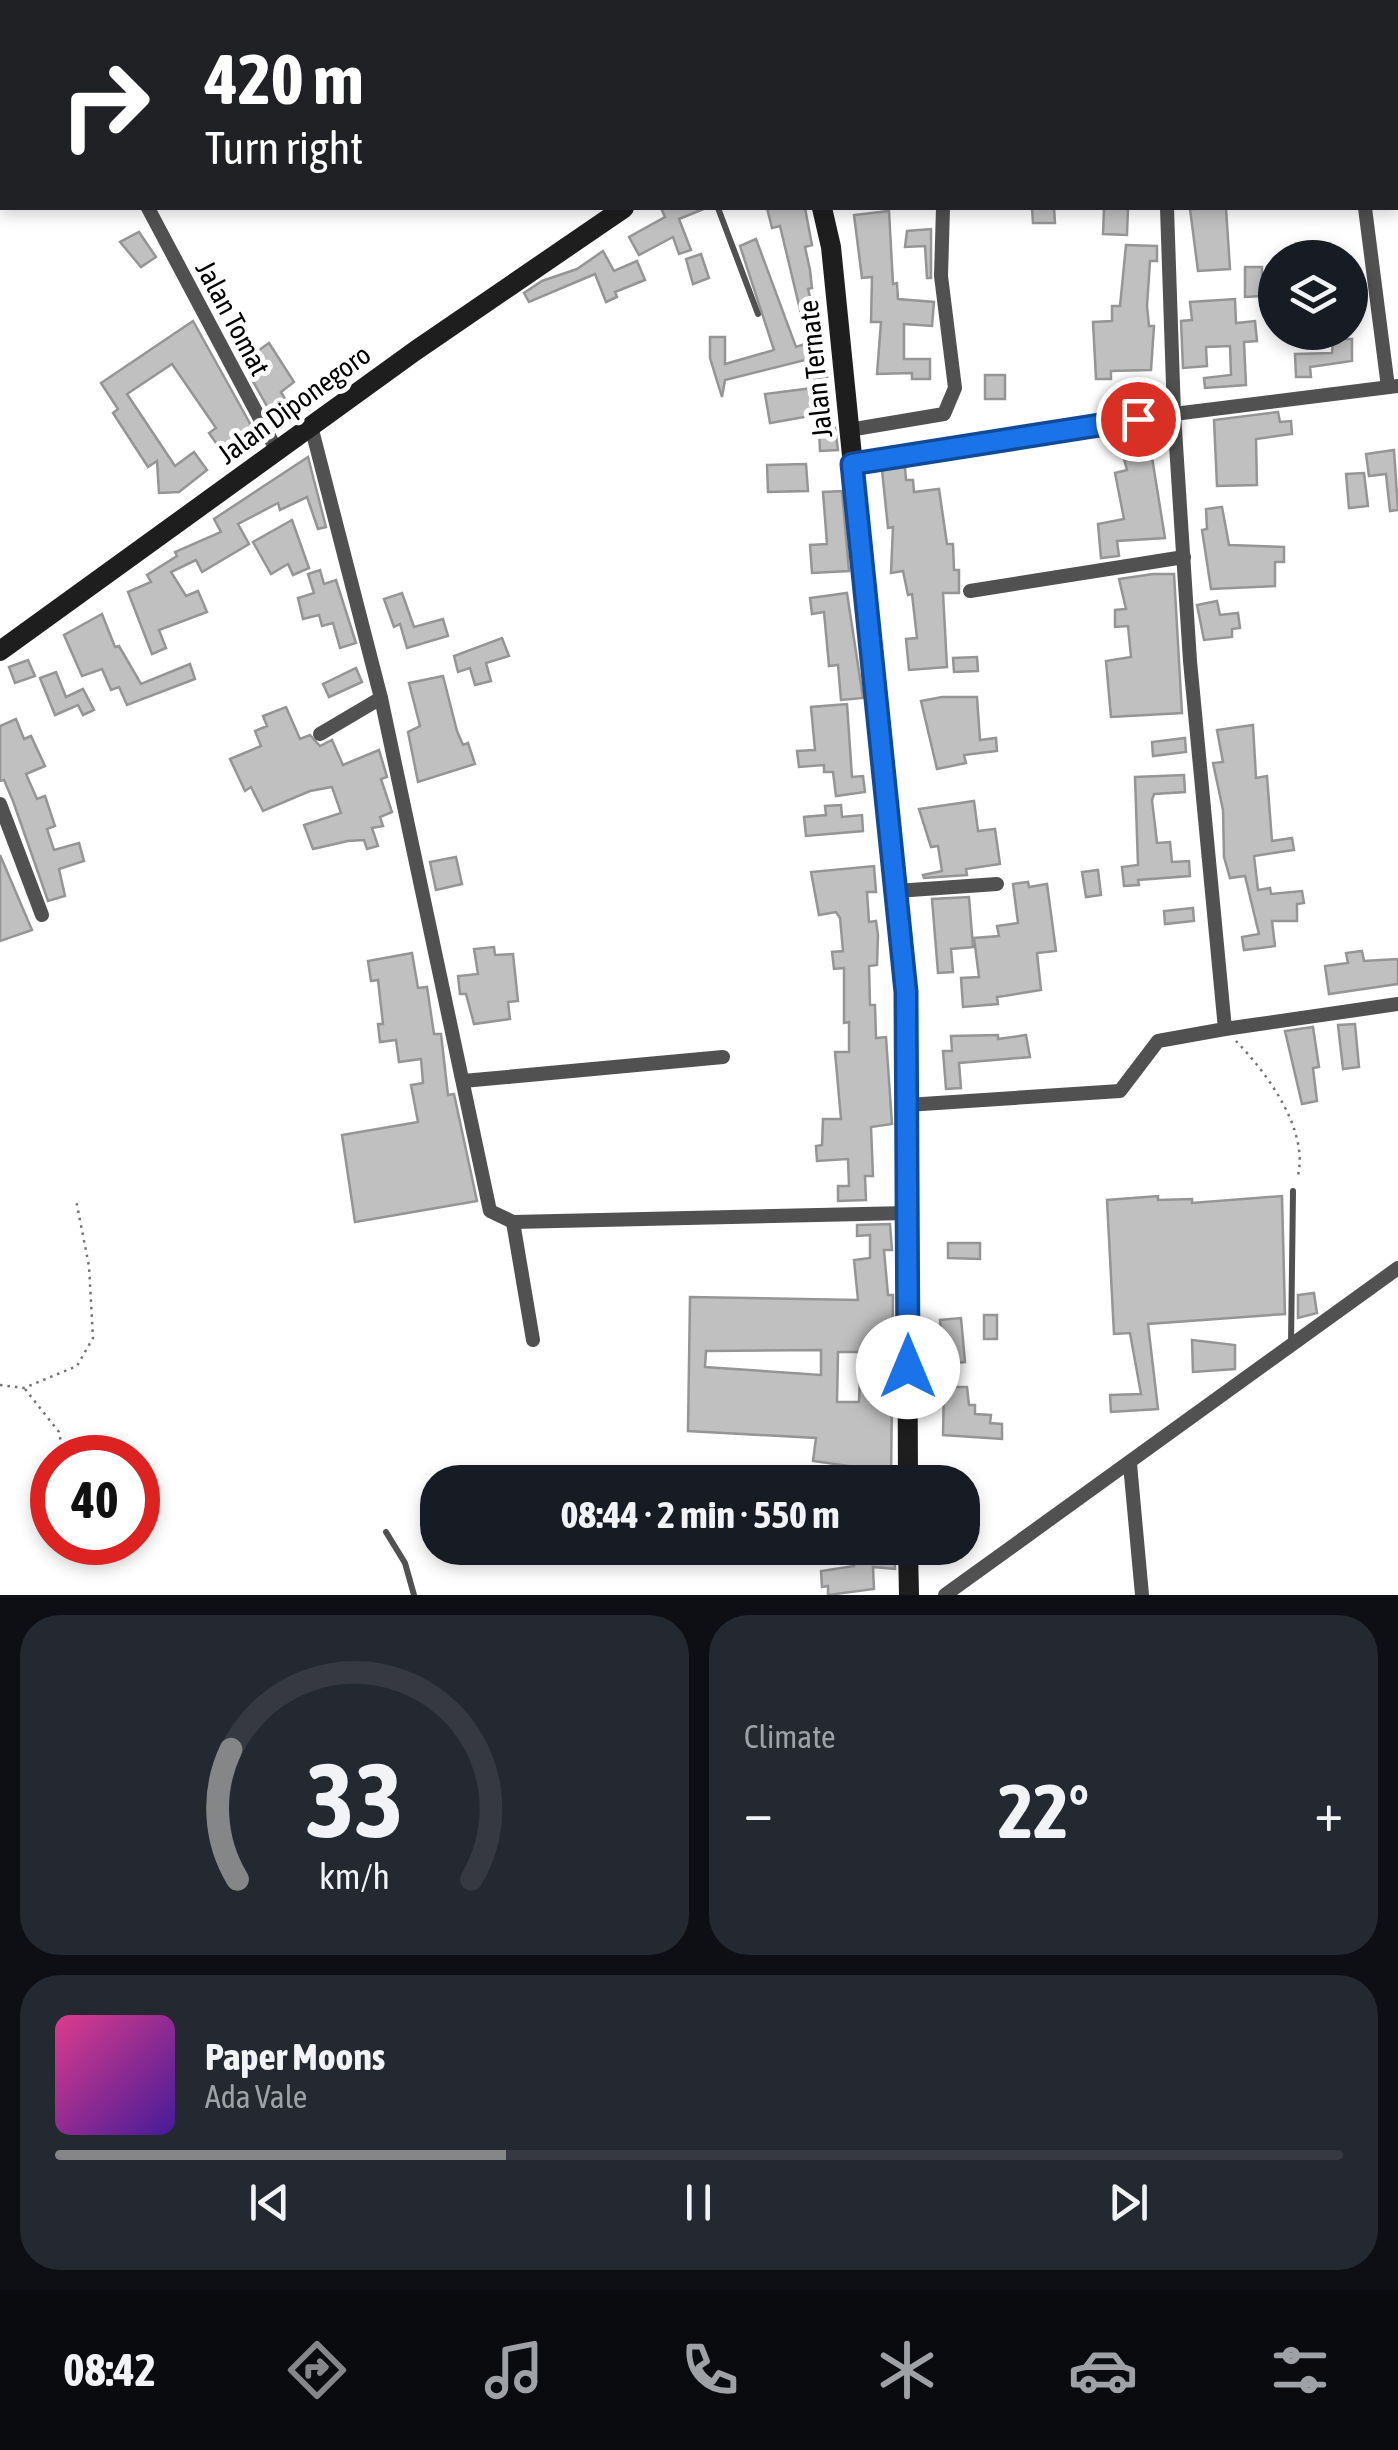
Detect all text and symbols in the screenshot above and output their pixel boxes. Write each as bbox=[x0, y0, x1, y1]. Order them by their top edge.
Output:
text: 420 m bbox=[205, 39, 364, 119]
icon: right bbox=[40, 40, 170, 170]
text: Turn right bbox=[205, 122, 363, 174]
map controls bbox=[1258, 240, 1368, 350]
button: layers bbox=[1258, 240, 1368, 350]
street label: Jalan Tomat bbox=[190, 255, 276, 381]
street label: Jalan Ternate bbox=[792, 298, 838, 440]
street label: Jalan Diponegoro bbox=[211, 338, 377, 470]
pin bbox=[1096, 377, 1181, 462]
icon: arrive bbox=[1111, 392, 1166, 447]
position arrow bbox=[856, 1315, 960, 1419]
speed limit sign: 40 bbox=[30, 1435, 160, 1565]
text: 08:44 · 2 min · 550 m bbox=[560, 1493, 840, 1536]
text: Climate bbox=[744, 1718, 836, 1755]
text: 33 bbox=[306, 1740, 403, 1859]
text: 22° bbox=[998, 1768, 1089, 1854]
text: − bbox=[744, 1780, 773, 1843]
text: + bbox=[1314, 1780, 1343, 1843]
text: km/h bbox=[319, 1856, 390, 1897]
text: Paper Moons bbox=[205, 2035, 385, 2078]
text: Ada Vale bbox=[205, 2078, 307, 2115]
icon: previous bbox=[242, 2175, 297, 2230]
icon: pause bbox=[671, 2175, 726, 2230]
icon: next bbox=[1101, 2175, 1156, 2230]
icon: directions bbox=[282, 2335, 352, 2405]
icon: music bbox=[479, 2335, 549, 2405]
icon: phone bbox=[675, 2335, 745, 2405]
icon: climate bbox=[872, 2335, 942, 2405]
icon: car bbox=[1068, 2335, 1138, 2405]
icon: filters bbox=[1265, 2335, 1335, 2405]
text: 08:42 bbox=[63, 2344, 156, 2396]

